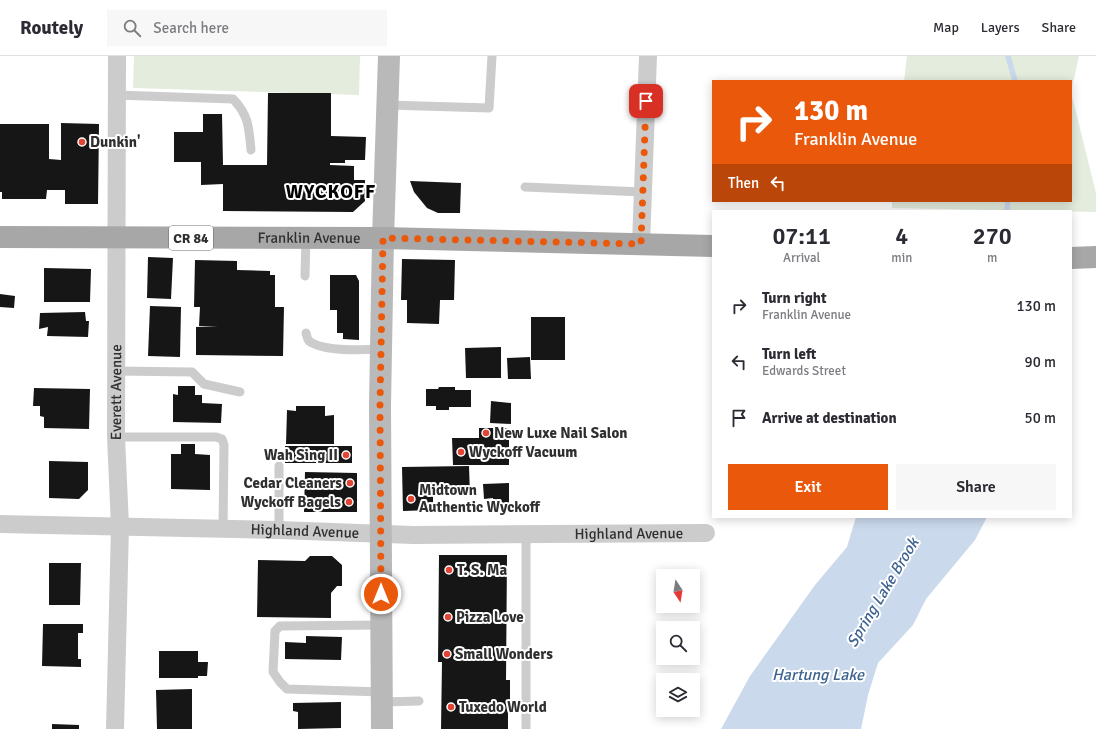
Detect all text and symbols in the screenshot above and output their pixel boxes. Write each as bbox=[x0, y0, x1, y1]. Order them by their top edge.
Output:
search box bbox=[107, 10, 387, 46]
text: Routely bbox=[20, 16, 83, 40]
icon: search bbox=[121, 17, 143, 39]
text: Search here bbox=[153, 19, 229, 37]
text: Map bbox=[933, 19, 959, 36]
text: Layers bbox=[981, 19, 1020, 36]
text: Share bbox=[1042, 19, 1076, 36]
pin bbox=[629, 84, 663, 118]
icon: arrive bbox=[635, 90, 657, 112]
text: 130 m bbox=[794, 94, 868, 128]
icon: right bbox=[728, 96, 780, 148]
text: Franklin Avenue bbox=[794, 128, 917, 150]
place label: Dunkin' bbox=[90, 133, 140, 151]
marker: Dunkin' bbox=[77, 137, 87, 147]
icon: left bbox=[767, 172, 789, 194]
text: Then bbox=[728, 174, 759, 192]
district label: WYCKOFF bbox=[286, 180, 376, 204]
text: 07:11 bbox=[772, 221, 831, 251]
text: 4 bbox=[895, 221, 908, 251]
text: 270 bbox=[973, 221, 1012, 251]
road number: CR 84 bbox=[169, 226, 213, 250]
street label: Franklin Avenue bbox=[258, 229, 360, 247]
text: Arrival bbox=[783, 250, 820, 266]
text: min bbox=[891, 250, 912, 266]
text: m bbox=[987, 250, 997, 266]
text: Turn right bbox=[762, 289, 827, 307]
icon: right bbox=[728, 295, 750, 317]
text: 130 m bbox=[1016, 297, 1056, 315]
text: Franklin Avenue bbox=[762, 307, 851, 323]
street label: Everett Avenue bbox=[107, 344, 125, 440]
text: Turn left bbox=[762, 345, 816, 363]
icon: left bbox=[728, 351, 750, 373]
text: 90 m bbox=[1025, 353, 1056, 371]
text: Edwards Street bbox=[762, 363, 846, 379]
icon: arrive bbox=[728, 407, 750, 429]
text: Arrive at destination bbox=[762, 409, 897, 427]
text: 50 m bbox=[1025, 409, 1056, 427]
place label: New Luxe Nail Salon bbox=[494, 424, 627, 442]
marker: New Luxe Nail Salon bbox=[481, 428, 491, 438]
place label: Wyckoff Vacuum bbox=[469, 443, 577, 461]
place label: Wah Sing II bbox=[264, 446, 338, 464]
marker: Wyckoff Vacuum bbox=[456, 447, 466, 457]
marker: Wah Sing II bbox=[341, 450, 351, 460]
button: Exit bbox=[728, 464, 888, 510]
button: Share bbox=[896, 464, 1056, 510]
place label: Cedar Cleaners bbox=[243, 474, 342, 492]
marker: Cedar Cleaners bbox=[345, 478, 355, 488]
place label: Midtown Authentic Wyckoff bbox=[419, 481, 541, 516]
place label: Wyckoff Bagels bbox=[241, 493, 341, 511]
marker: Midtown Authentic Wyckoff bbox=[406, 494, 416, 504]
marker: Wyckoff Bagels bbox=[344, 497, 354, 507]
street label: Highland Avenue bbox=[250, 520, 360, 542]
street label: Highland Avenue bbox=[574, 524, 683, 543]
water label: Spring Lake Brook bbox=[842, 533, 924, 651]
place label: T. S. Ma bbox=[457, 561, 508, 579]
marker: T. S. Ma bbox=[444, 565, 454, 575]
north arrow bbox=[656, 569, 700, 613]
map controls bbox=[656, 569, 700, 717]
position arrow bbox=[360, 573, 402, 615]
place label: Pizza Love bbox=[456, 608, 524, 626]
marker: Pizza Love bbox=[443, 612, 453, 622]
button: search bbox=[656, 621, 700, 665]
place label: Small Wonders bbox=[455, 645, 553, 663]
marker: Small Wonders bbox=[442, 649, 452, 659]
water label: Hartung Lake bbox=[772, 665, 865, 685]
button: layers bbox=[656, 673, 700, 717]
place label: Tuxedo World bbox=[459, 698, 547, 716]
marker: Tuxedo World bbox=[446, 702, 456, 712]

